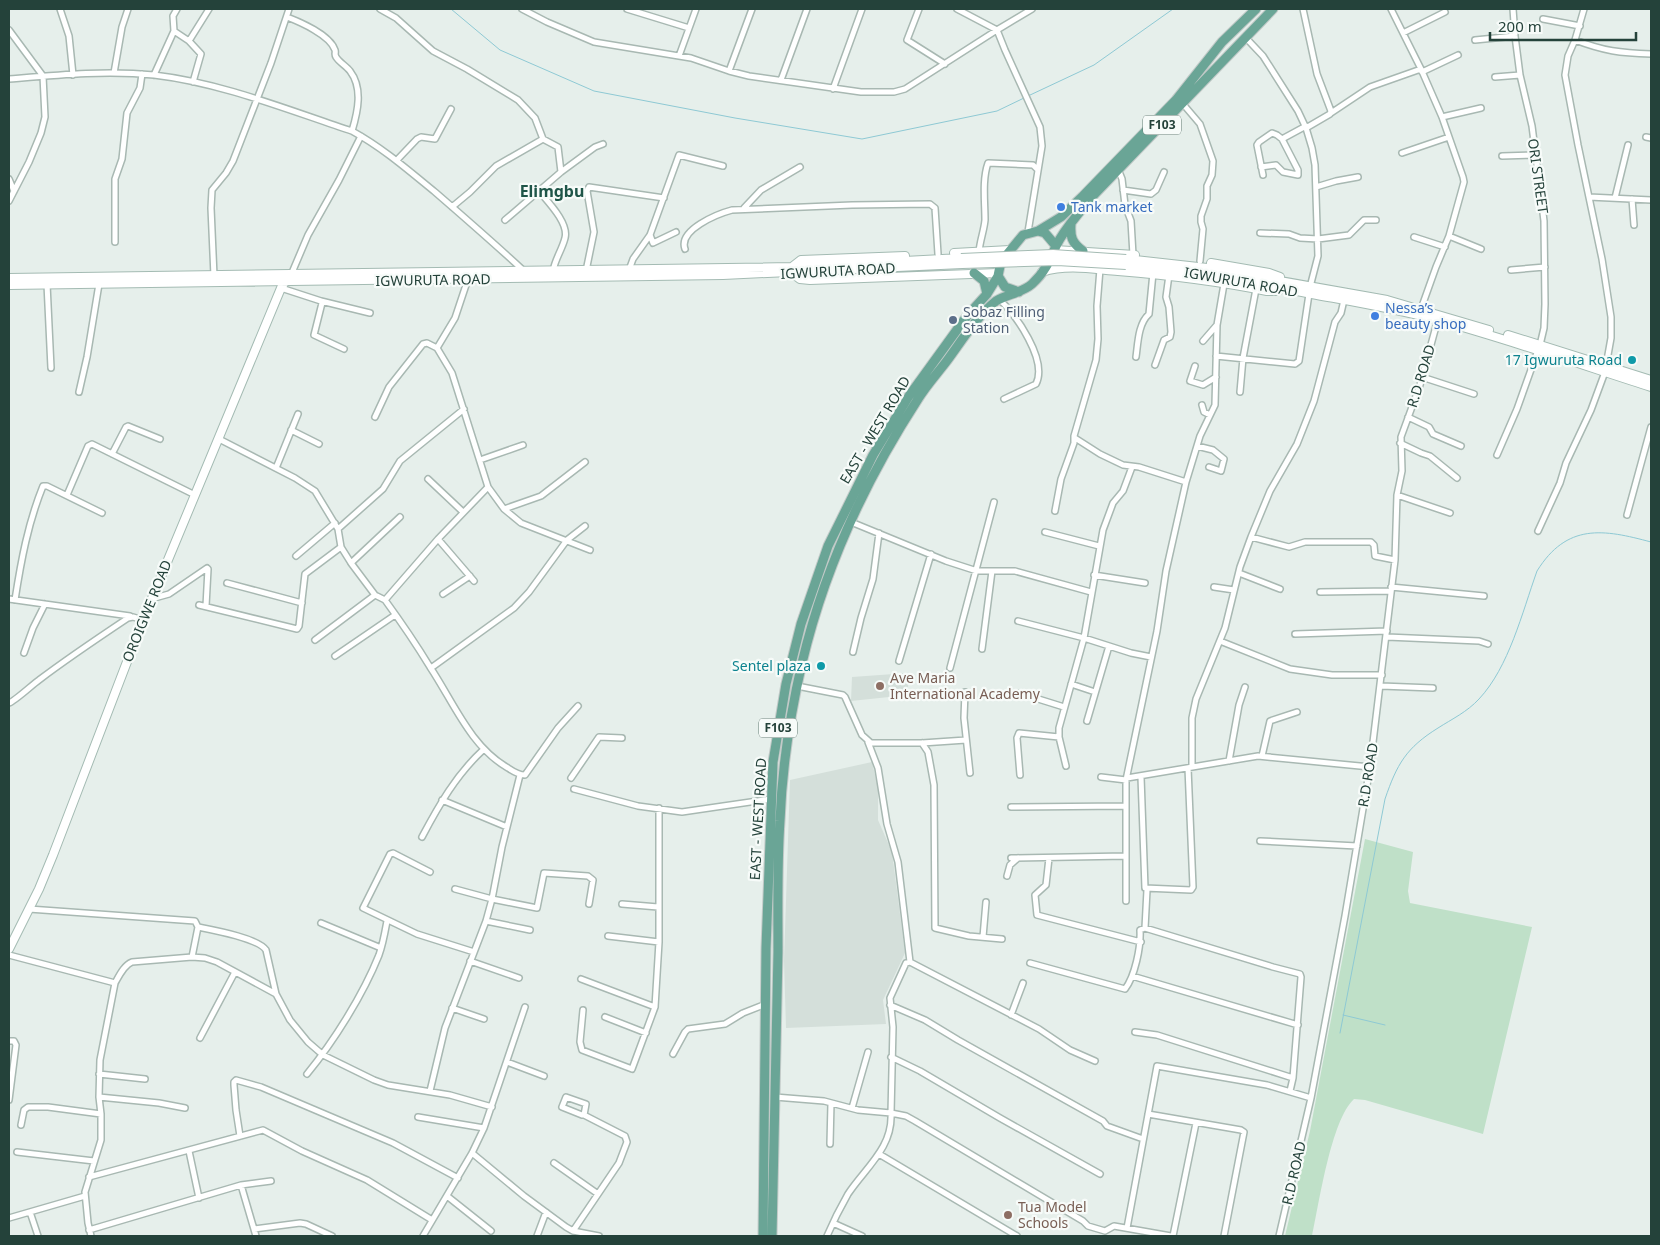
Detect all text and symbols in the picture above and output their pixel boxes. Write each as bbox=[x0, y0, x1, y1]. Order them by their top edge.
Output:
scale bar bbox=[1490, 10, 1636, 42]
text: 200 m bbox=[1498, 16, 1542, 36]
road number: F103 bbox=[1143, 116, 1181, 134]
street label: ORI STREET bbox=[1524, 137, 1553, 215]
district label: Elimgbu bbox=[520, 180, 584, 202]
place label: Tank market bbox=[1071, 197, 1152, 216]
marker: Tank market bbox=[1055, 201, 1067, 213]
street label: IGWURUTA ROAD bbox=[780, 258, 896, 283]
street label: IGWURUTA ROAD bbox=[1183, 262, 1299, 301]
street label: IGWURUTA ROAD bbox=[375, 269, 491, 290]
place label: Nessa’s beauty shop bbox=[1385, 298, 1466, 333]
place label: Sobaz Filling Station bbox=[963, 302, 1045, 337]
marker: Nessa’s beauty shop bbox=[1369, 310, 1381, 322]
marker: Sobaz Filling Station bbox=[947, 314, 959, 326]
street label: R.D ROAD bbox=[1402, 342, 1439, 410]
place label: 17 Igwuruta Road bbox=[1505, 350, 1622, 369]
marker: 17 Igwuruta Road bbox=[1626, 354, 1638, 366]
street label: EAST - WEST ROAD bbox=[835, 372, 914, 487]
street label: OROIGWE ROAD bbox=[117, 557, 176, 665]
place label: Sentel plaza bbox=[732, 656, 811, 675]
marker: Sentel plaza bbox=[815, 660, 827, 672]
place label: Ave Maria International Academy bbox=[890, 668, 1041, 703]
marker: Ave Maria International Academy bbox=[874, 680, 886, 692]
road number: F103 bbox=[759, 718, 797, 738]
street label: R.D ROAD bbox=[1353, 741, 1382, 808]
street label: EAST - WEST ROAD bbox=[745, 757, 770, 881]
street label: R.D ROAD bbox=[1277, 1139, 1310, 1207]
place label: Tua Model Schools bbox=[1018, 1197, 1087, 1232]
marker: Tua Model Schools bbox=[1002, 1209, 1014, 1221]

